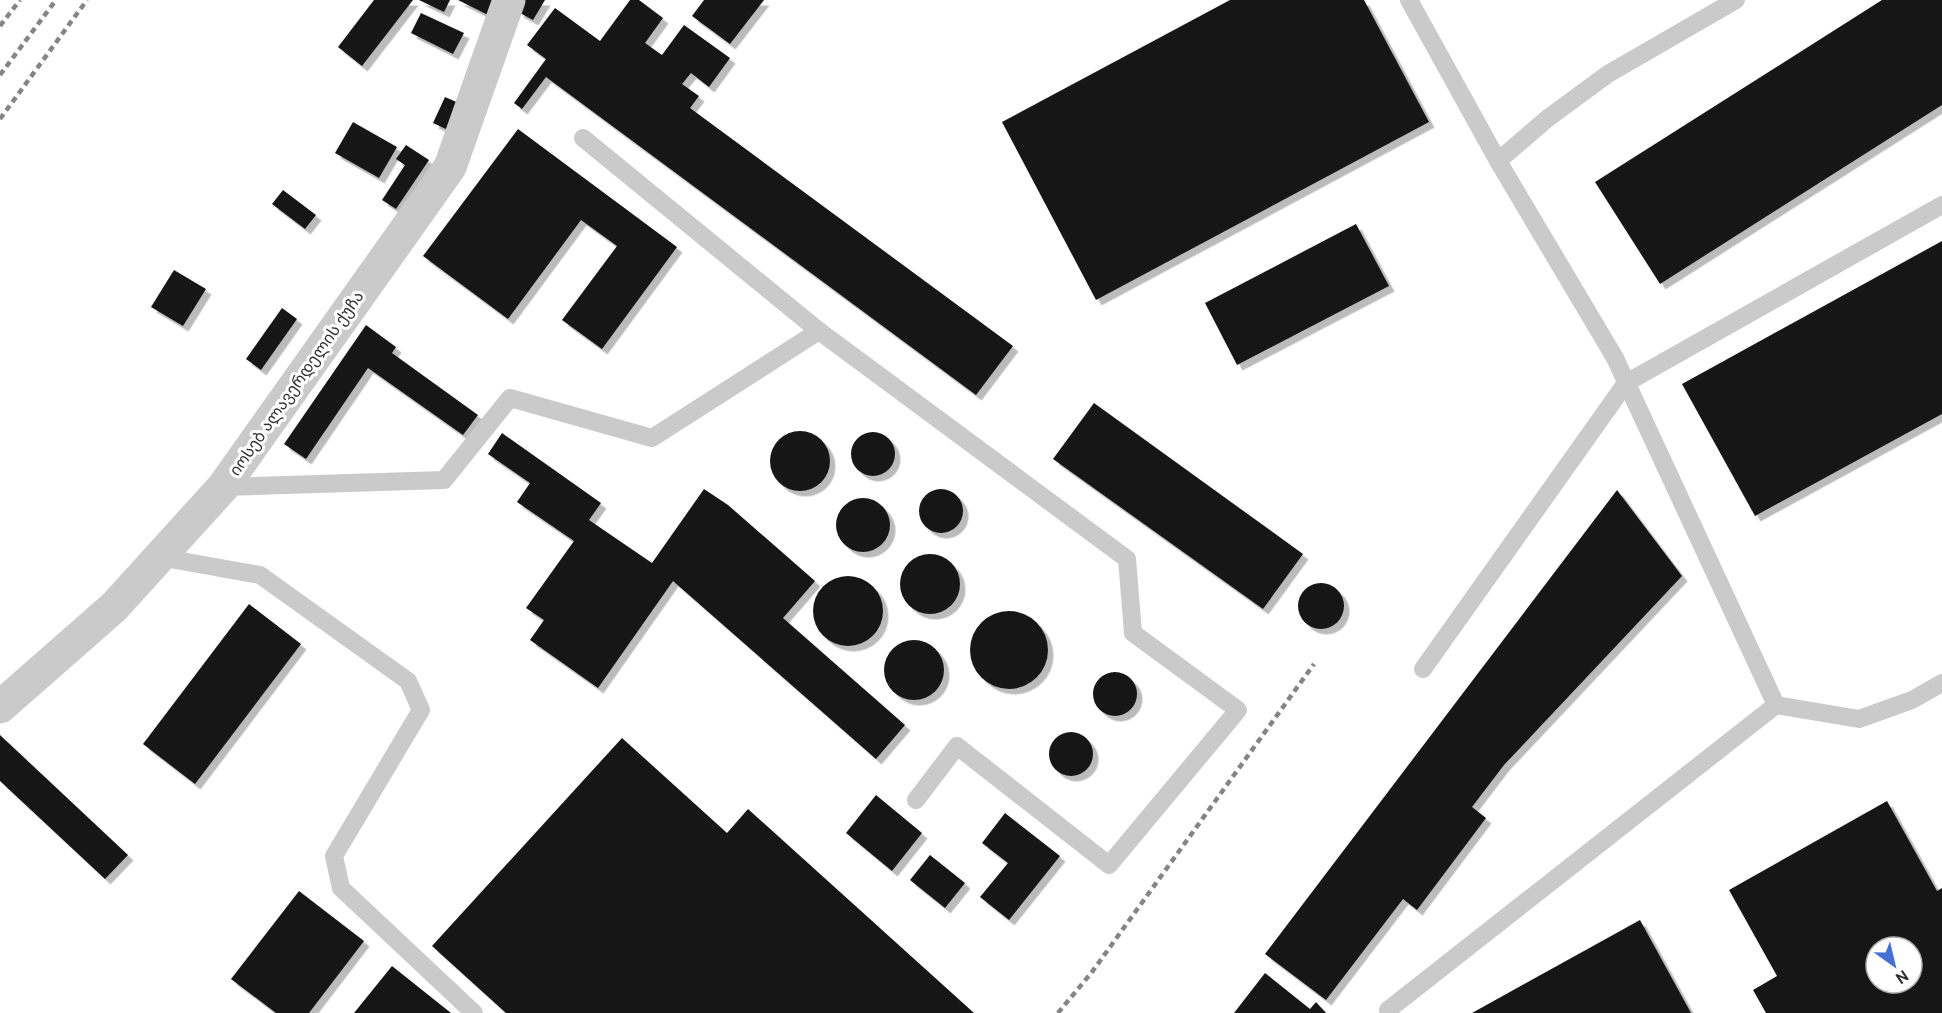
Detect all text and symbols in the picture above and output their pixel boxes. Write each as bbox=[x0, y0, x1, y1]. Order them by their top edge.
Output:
street label: იოსებ ალავერდელის ქუჩა bbox=[226, 288, 369, 481]
north arrow bbox=[1864, 935, 1924, 995]
text: N bbox=[1891, 964, 1912, 987]

